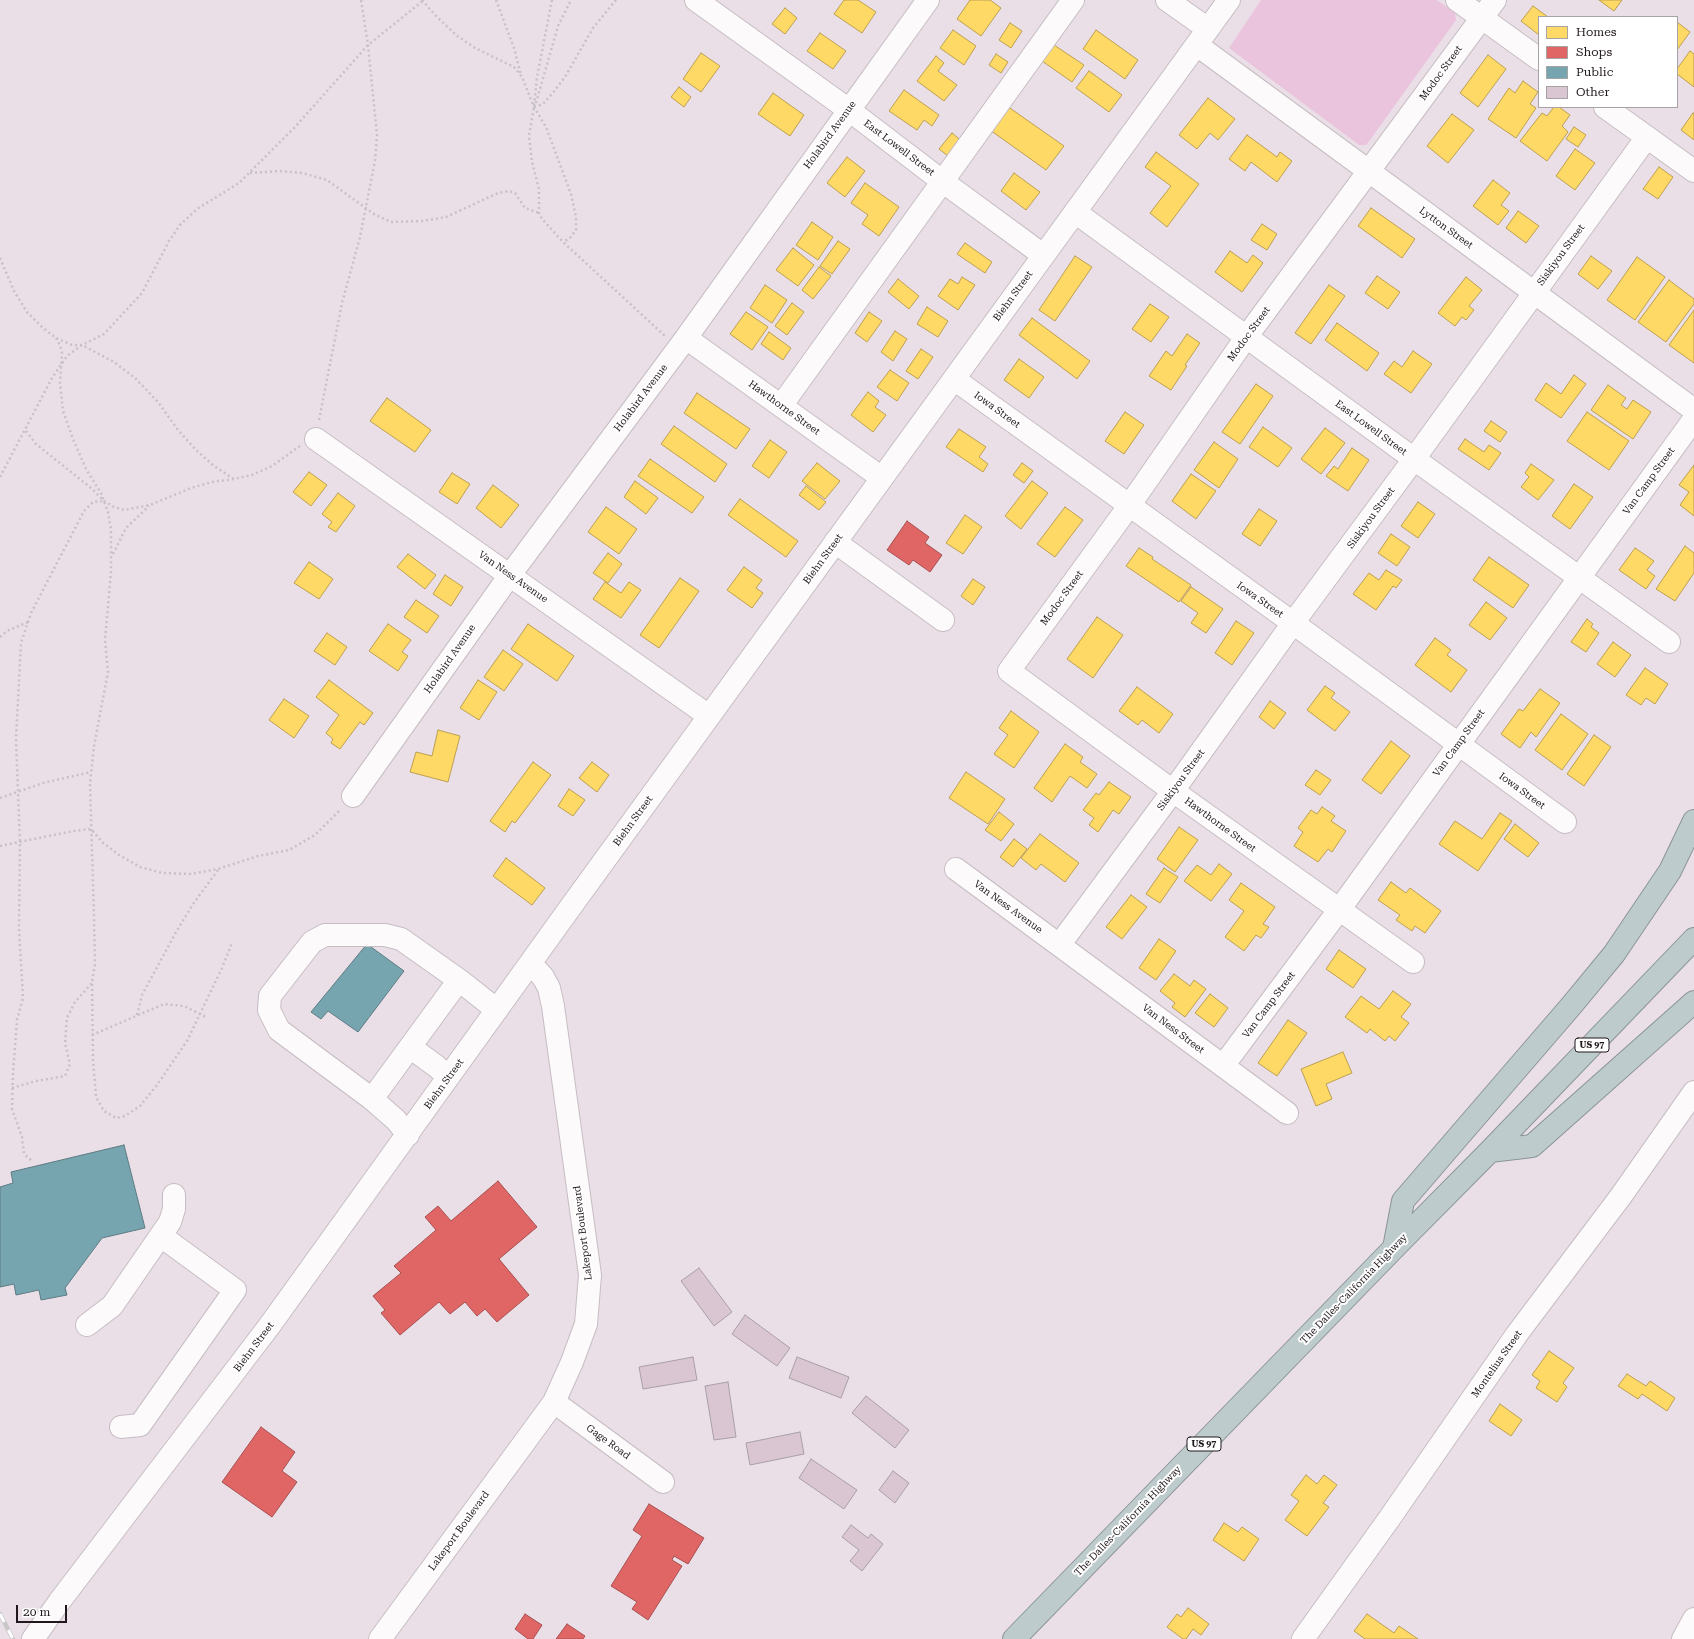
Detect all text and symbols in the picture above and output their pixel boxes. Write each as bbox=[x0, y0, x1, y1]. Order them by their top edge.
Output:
legend bbox=[1538, 16, 1678, 108]
text: Homes bbox=[1576, 25, 1616, 39]
street label: Modoc Street bbox=[1417, 43, 1465, 103]
text: Shops bbox=[1576, 45, 1612, 59]
text: Public bbox=[1576, 65, 1613, 79]
text: Other bbox=[1576, 85, 1609, 99]
street label: Holabird Avenue bbox=[801, 99, 859, 171]
street label: East Lowell Street bbox=[861, 117, 937, 179]
street label: Lytton Street bbox=[1417, 204, 1475, 252]
street label: Siskiyou Street bbox=[1535, 222, 1587, 288]
street label: Biehn Street bbox=[991, 268, 1035, 324]
street label: Modoc Street bbox=[1225, 304, 1273, 364]
street label: Holabird Avenue bbox=[612, 362, 670, 434]
street label: Hawthorne Street bbox=[746, 378, 822, 438]
street label: Iowa Street bbox=[971, 389, 1023, 431]
street label: East Lowell Street bbox=[1333, 398, 1409, 458]
street label: Van Camp Street bbox=[1621, 445, 1677, 517]
street label: Siskiyou Street bbox=[1345, 485, 1397, 551]
street label: Biehn Street bbox=[801, 531, 845, 587]
street label: Van Ness Avenue bbox=[476, 549, 550, 605]
street label: Modoc Street bbox=[1038, 568, 1086, 628]
street label: Iowa Street bbox=[1234, 580, 1286, 620]
street label: Holabird Avenue bbox=[422, 622, 478, 696]
street label: Van Camp Street bbox=[1431, 707, 1487, 779]
street label: Siskiyou Street bbox=[1155, 747, 1207, 813]
street label: Iowa Street bbox=[1496, 770, 1548, 812]
street label: Biehn Street bbox=[611, 793, 655, 849]
street label: Hawthorne Street bbox=[1182, 795, 1258, 855]
street label: Van Ness Avenue bbox=[971, 878, 1045, 936]
street label: Van Camp Street bbox=[1240, 969, 1298, 1041]
street label: Van Ness Street bbox=[1140, 1002, 1206, 1056]
road number: US 97 bbox=[1575, 1038, 1609, 1052]
street label: Biehn Street bbox=[422, 1056, 466, 1112]
street label: Lakeport Boulevard bbox=[571, 1185, 595, 1281]
street label: The Dalles-California Highway bbox=[1298, 1231, 1410, 1347]
street label: Biehn Street bbox=[231, 1320, 277, 1374]
street label: Montelius Street bbox=[1469, 1328, 1525, 1400]
street label: Gage Road bbox=[584, 1422, 632, 1462]
road number: US 97 bbox=[1187, 1437, 1221, 1451]
street label: The Dalles-California Highway bbox=[1072, 1463, 1184, 1579]
street label: Lakeport Boulevard bbox=[426, 1489, 492, 1573]
scale bar bbox=[18, 1597, 69, 1623]
text: 20 m bbox=[23, 1605, 50, 1619]

